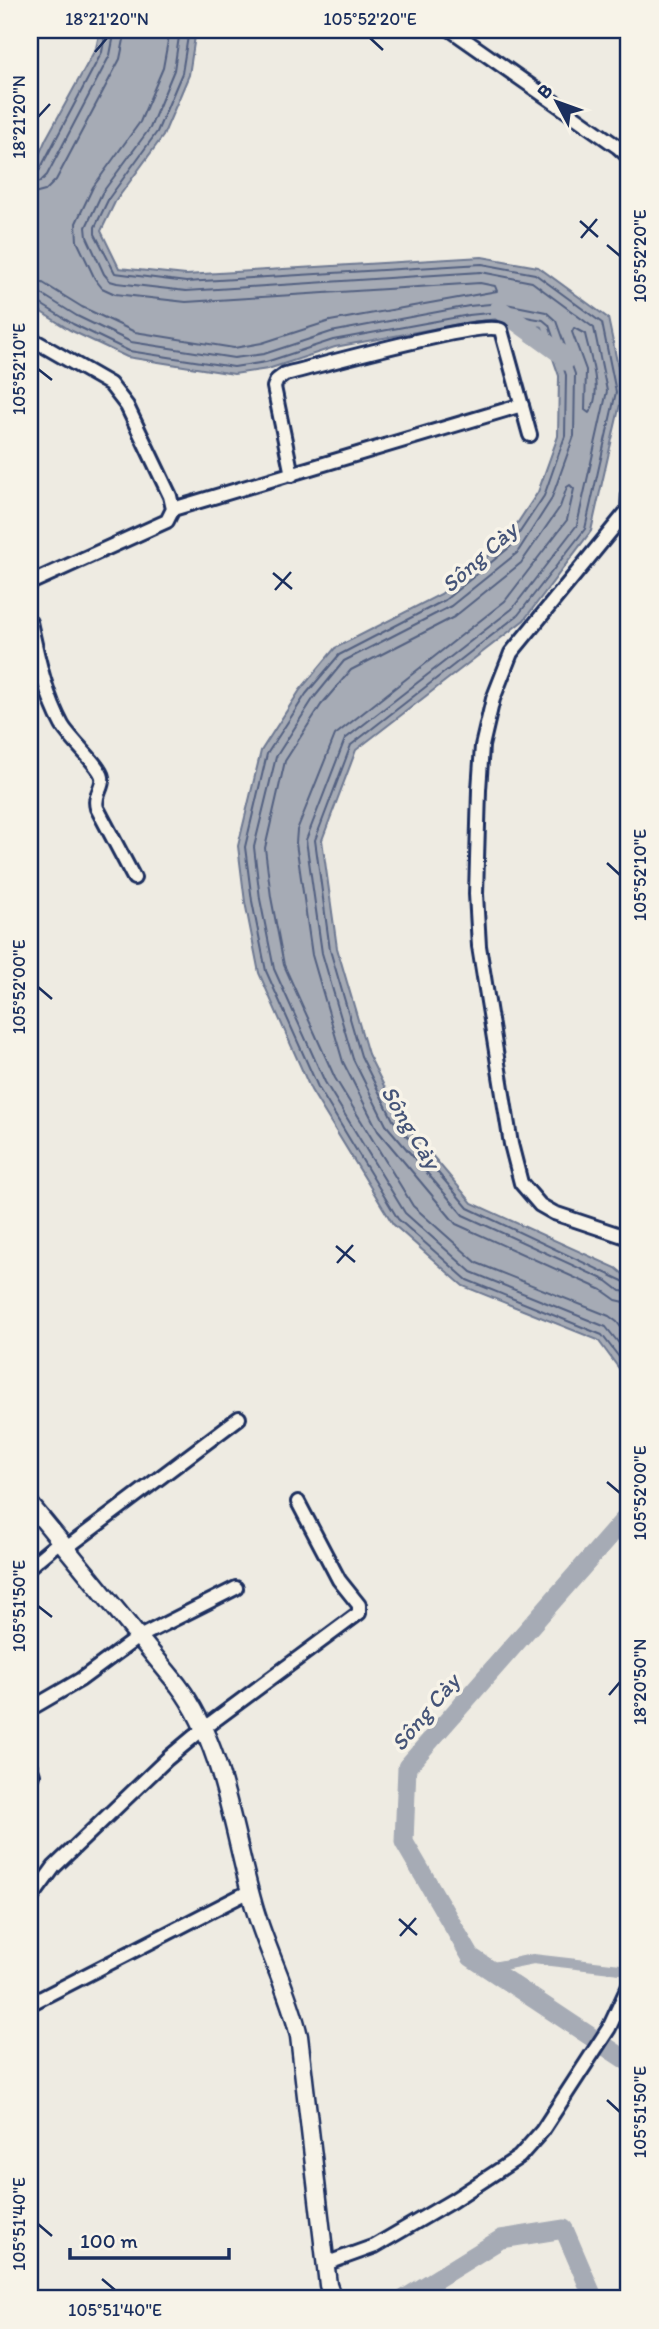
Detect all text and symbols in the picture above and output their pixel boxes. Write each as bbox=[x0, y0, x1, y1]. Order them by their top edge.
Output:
text: 18°21'20"N bbox=[65, 8, 149, 30]
text: 105°52'20"E bbox=[323, 8, 417, 30]
north arrow bbox=[522, 66, 592, 136]
text: 18°21'20"N bbox=[8, 75, 30, 159]
text: B bbox=[532, 79, 557, 103]
text: 105°52'20"E bbox=[629, 209, 651, 303]
text: 105°52'10"E bbox=[8, 323, 30, 415]
water label: Sông Cày bbox=[435, 514, 524, 598]
text: 105°52'10"E bbox=[629, 829, 651, 921]
text: 105°52'00"E bbox=[8, 939, 30, 1035]
water label: Sông Cày bbox=[375, 1080, 448, 1176]
text: 105°52'00"E bbox=[629, 1445, 651, 1541]
text: 105°51'50"E bbox=[8, 1560, 30, 1652]
text: 18°20'50"N bbox=[629, 1639, 651, 1725]
water label: Sông Cày bbox=[385, 1666, 467, 1756]
text: 105°51'50"E bbox=[629, 2066, 651, 2158]
text: 105°51'40"E bbox=[8, 2177, 30, 2271]
scale bar bbox=[70, 2217, 229, 2261]
text: 100 m bbox=[80, 2228, 138, 2253]
text: 105°51'40"E bbox=[68, 2299, 162, 2321]

